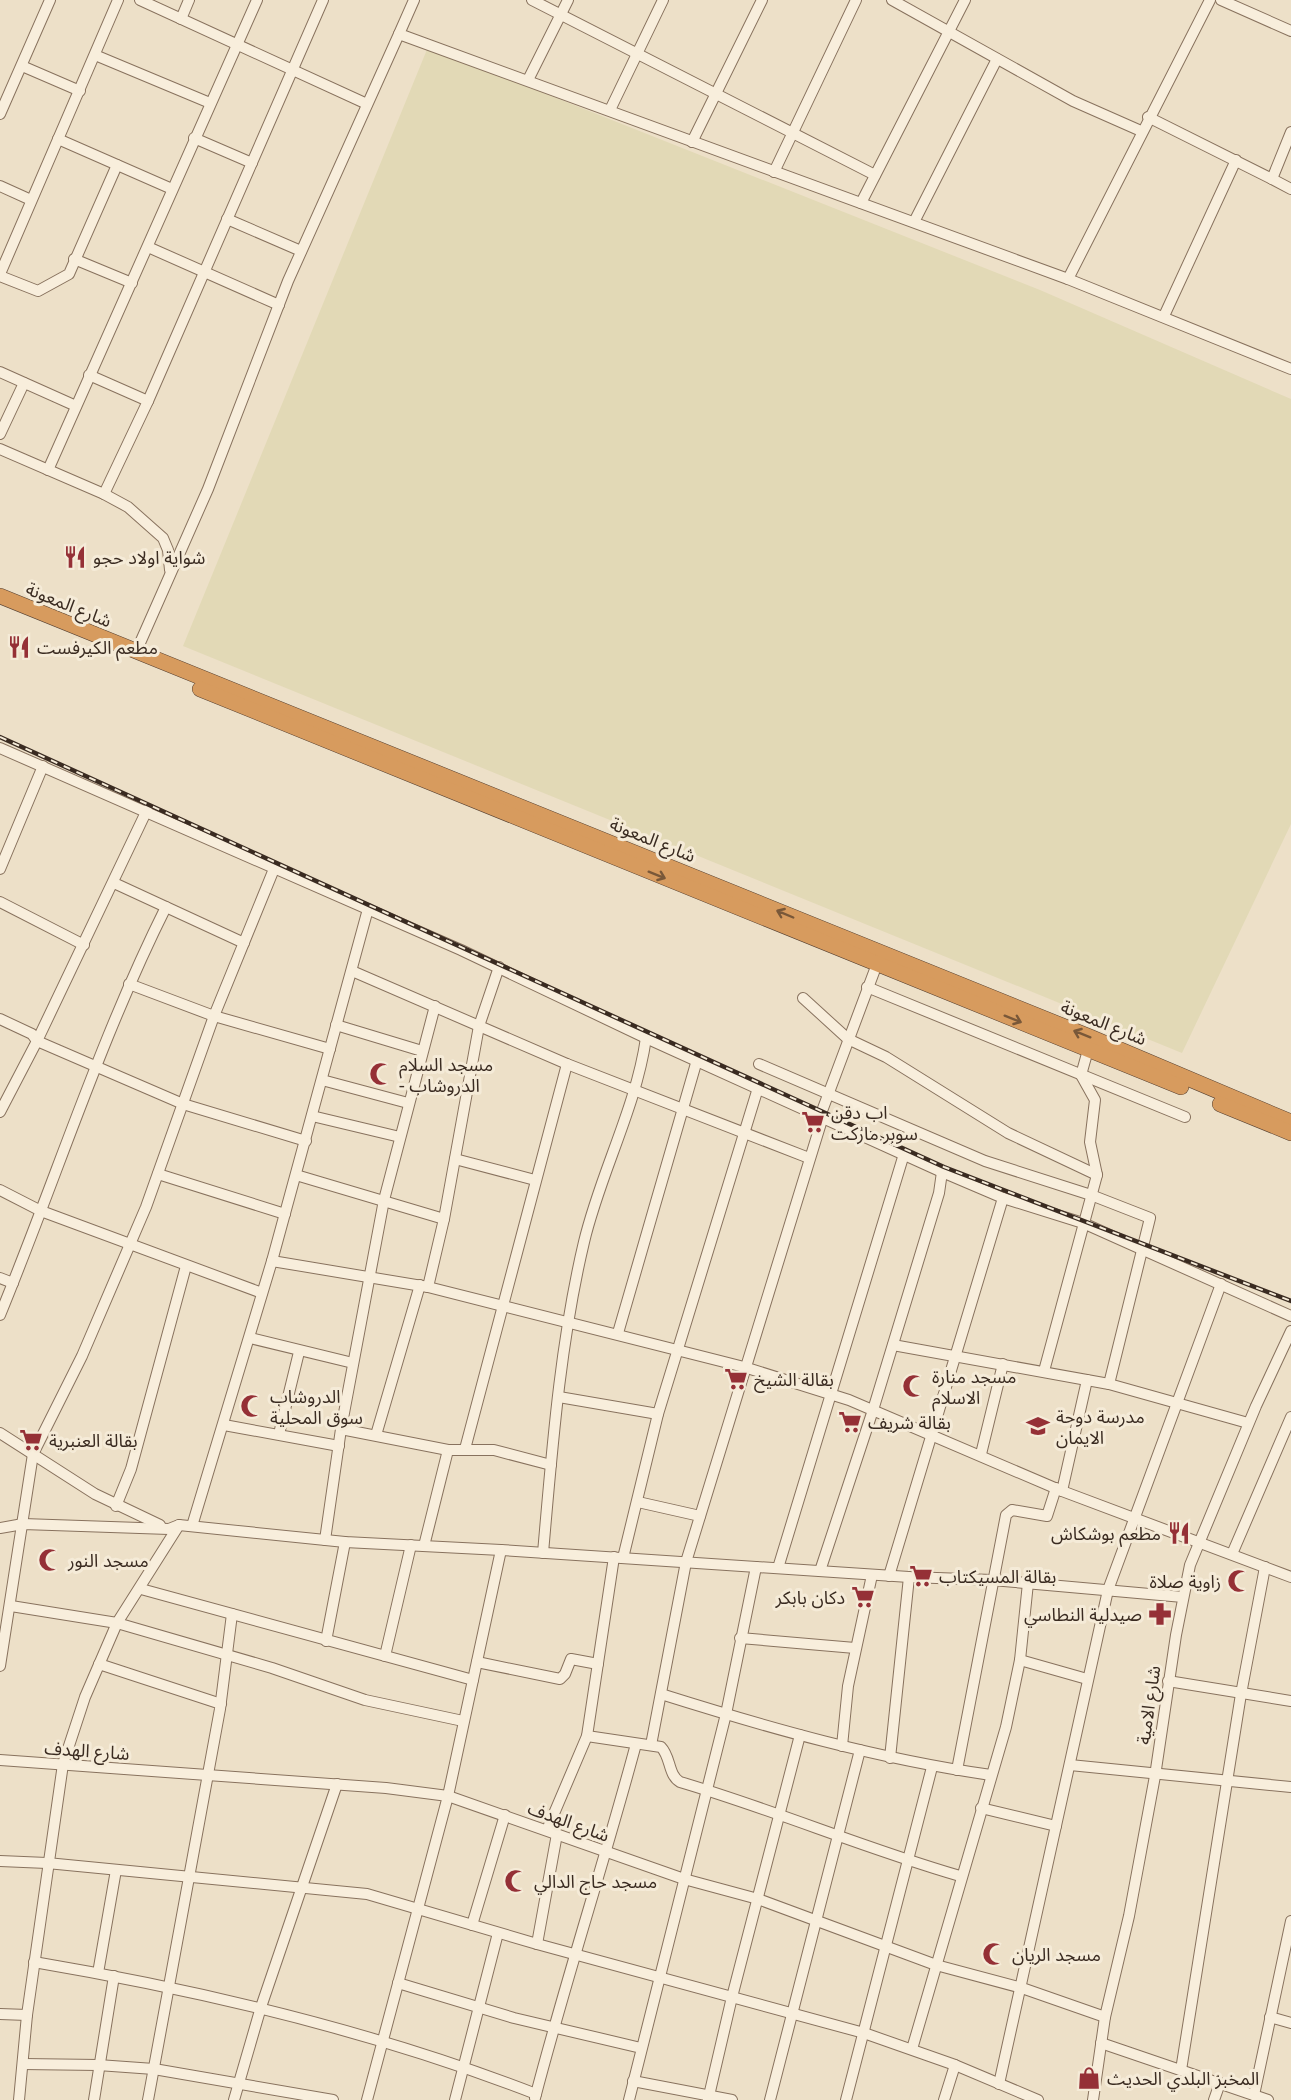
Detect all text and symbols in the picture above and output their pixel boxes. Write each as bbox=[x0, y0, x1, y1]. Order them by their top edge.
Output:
restaurant icon: شواية اولاد حجو bbox=[62, 544, 88, 570]
place label: شواية اولاد حجو bbox=[93, 545, 205, 569]
street label: شارع المعونة bbox=[21, 576, 115, 635]
restaurant icon: مطعم الكيرفست bbox=[6, 634, 32, 660]
place label: مطعم الكيرفست bbox=[37, 635, 158, 661]
street label: شارع المعونة bbox=[605, 811, 699, 870]
one-way arrow bbox=[647, 870, 666, 881]
one-way arrow bbox=[776, 908, 794, 919]
street label: شارع المعونة bbox=[1056, 994, 1150, 1053]
one-way arrow bbox=[1003, 1014, 1021, 1025]
one-way arrow bbox=[1073, 1028, 1092, 1039]
place label: مسجد السلام - الدروشاب bbox=[399, 1052, 493, 1097]
mosque icon: مسجد السلام - الدروشاب bbox=[368, 1061, 394, 1087]
place label: اب دقن سوبر ماركت bbox=[831, 1100, 918, 1145]
supermarket icon: اب دقن سوبر ماركت bbox=[800, 1109, 826, 1135]
place label: مسجد منارة الاسلام bbox=[932, 1364, 1017, 1412]
supermarket icon: بقالة الشيخ bbox=[723, 1366, 749, 1392]
place label: بقالة الشيخ bbox=[754, 1367, 834, 1393]
mosque icon: مسجد منارة الاسلام bbox=[901, 1373, 927, 1399]
place label: الدروشاب سوق المحلية bbox=[270, 1384, 363, 1429]
mosque icon: الدروشاب سوق المحلية bbox=[239, 1393, 265, 1419]
place label: مدرسة دوحة الايمان bbox=[1056, 1404, 1145, 1449]
supermarket icon: بقالة شريف bbox=[837, 1409, 863, 1435]
place label: بقالة شريف bbox=[868, 1410, 951, 1434]
school or university icon: مدرسة دوحة الايمان bbox=[1025, 1413, 1051, 1439]
supermarket icon: بقالة العنبرية bbox=[18, 1427, 44, 1453]
place label: بقالة العنبرية bbox=[49, 1428, 138, 1452]
restaurant icon: مطعم بوشكاش bbox=[1166, 1520, 1192, 1546]
place label: مطعم بوشكاش bbox=[1051, 1521, 1161, 1547]
mosque icon: مسجد النور bbox=[37, 1547, 63, 1573]
place label: مسجد النور bbox=[67, 1548, 149, 1572]
supermarket icon: بقالة المسيكتاب bbox=[908, 1563, 934, 1589]
place label: بقالة المسيكتاب bbox=[939, 1564, 1056, 1588]
mosque icon: زاوية صلاة bbox=[1226, 1568, 1252, 1594]
place label: زاوية صلاة bbox=[1149, 1569, 1221, 1593]
supermarket icon: دكان بابكر bbox=[850, 1584, 876, 1610]
place label: دكان بابكر bbox=[775, 1585, 845, 1609]
pharmacy icon: صيدلية النطاسي bbox=[1147, 1601, 1173, 1627]
place label: صيدلية النطاسي bbox=[1024, 1602, 1142, 1628]
street label: شارع الامية bbox=[1131, 1664, 1168, 1746]
street label: شارع الهدف bbox=[43, 1735, 130, 1768]
street label: شارع الهدف bbox=[524, 1795, 613, 1850]
mosque icon: مسجد حاج الدالي bbox=[503, 1868, 529, 1894]
place label: مسجد حاج الدالي bbox=[534, 1869, 657, 1895]
mosque icon: مسجد الريان bbox=[981, 1941, 1007, 1967]
place label: مسجد الريان bbox=[1012, 1942, 1101, 1966]
shop icon: المخبز البلدي الحديث bbox=[1076, 2065, 1102, 2091]
place label: المخبز البلدي الحديث bbox=[1107, 2066, 1259, 2092]

